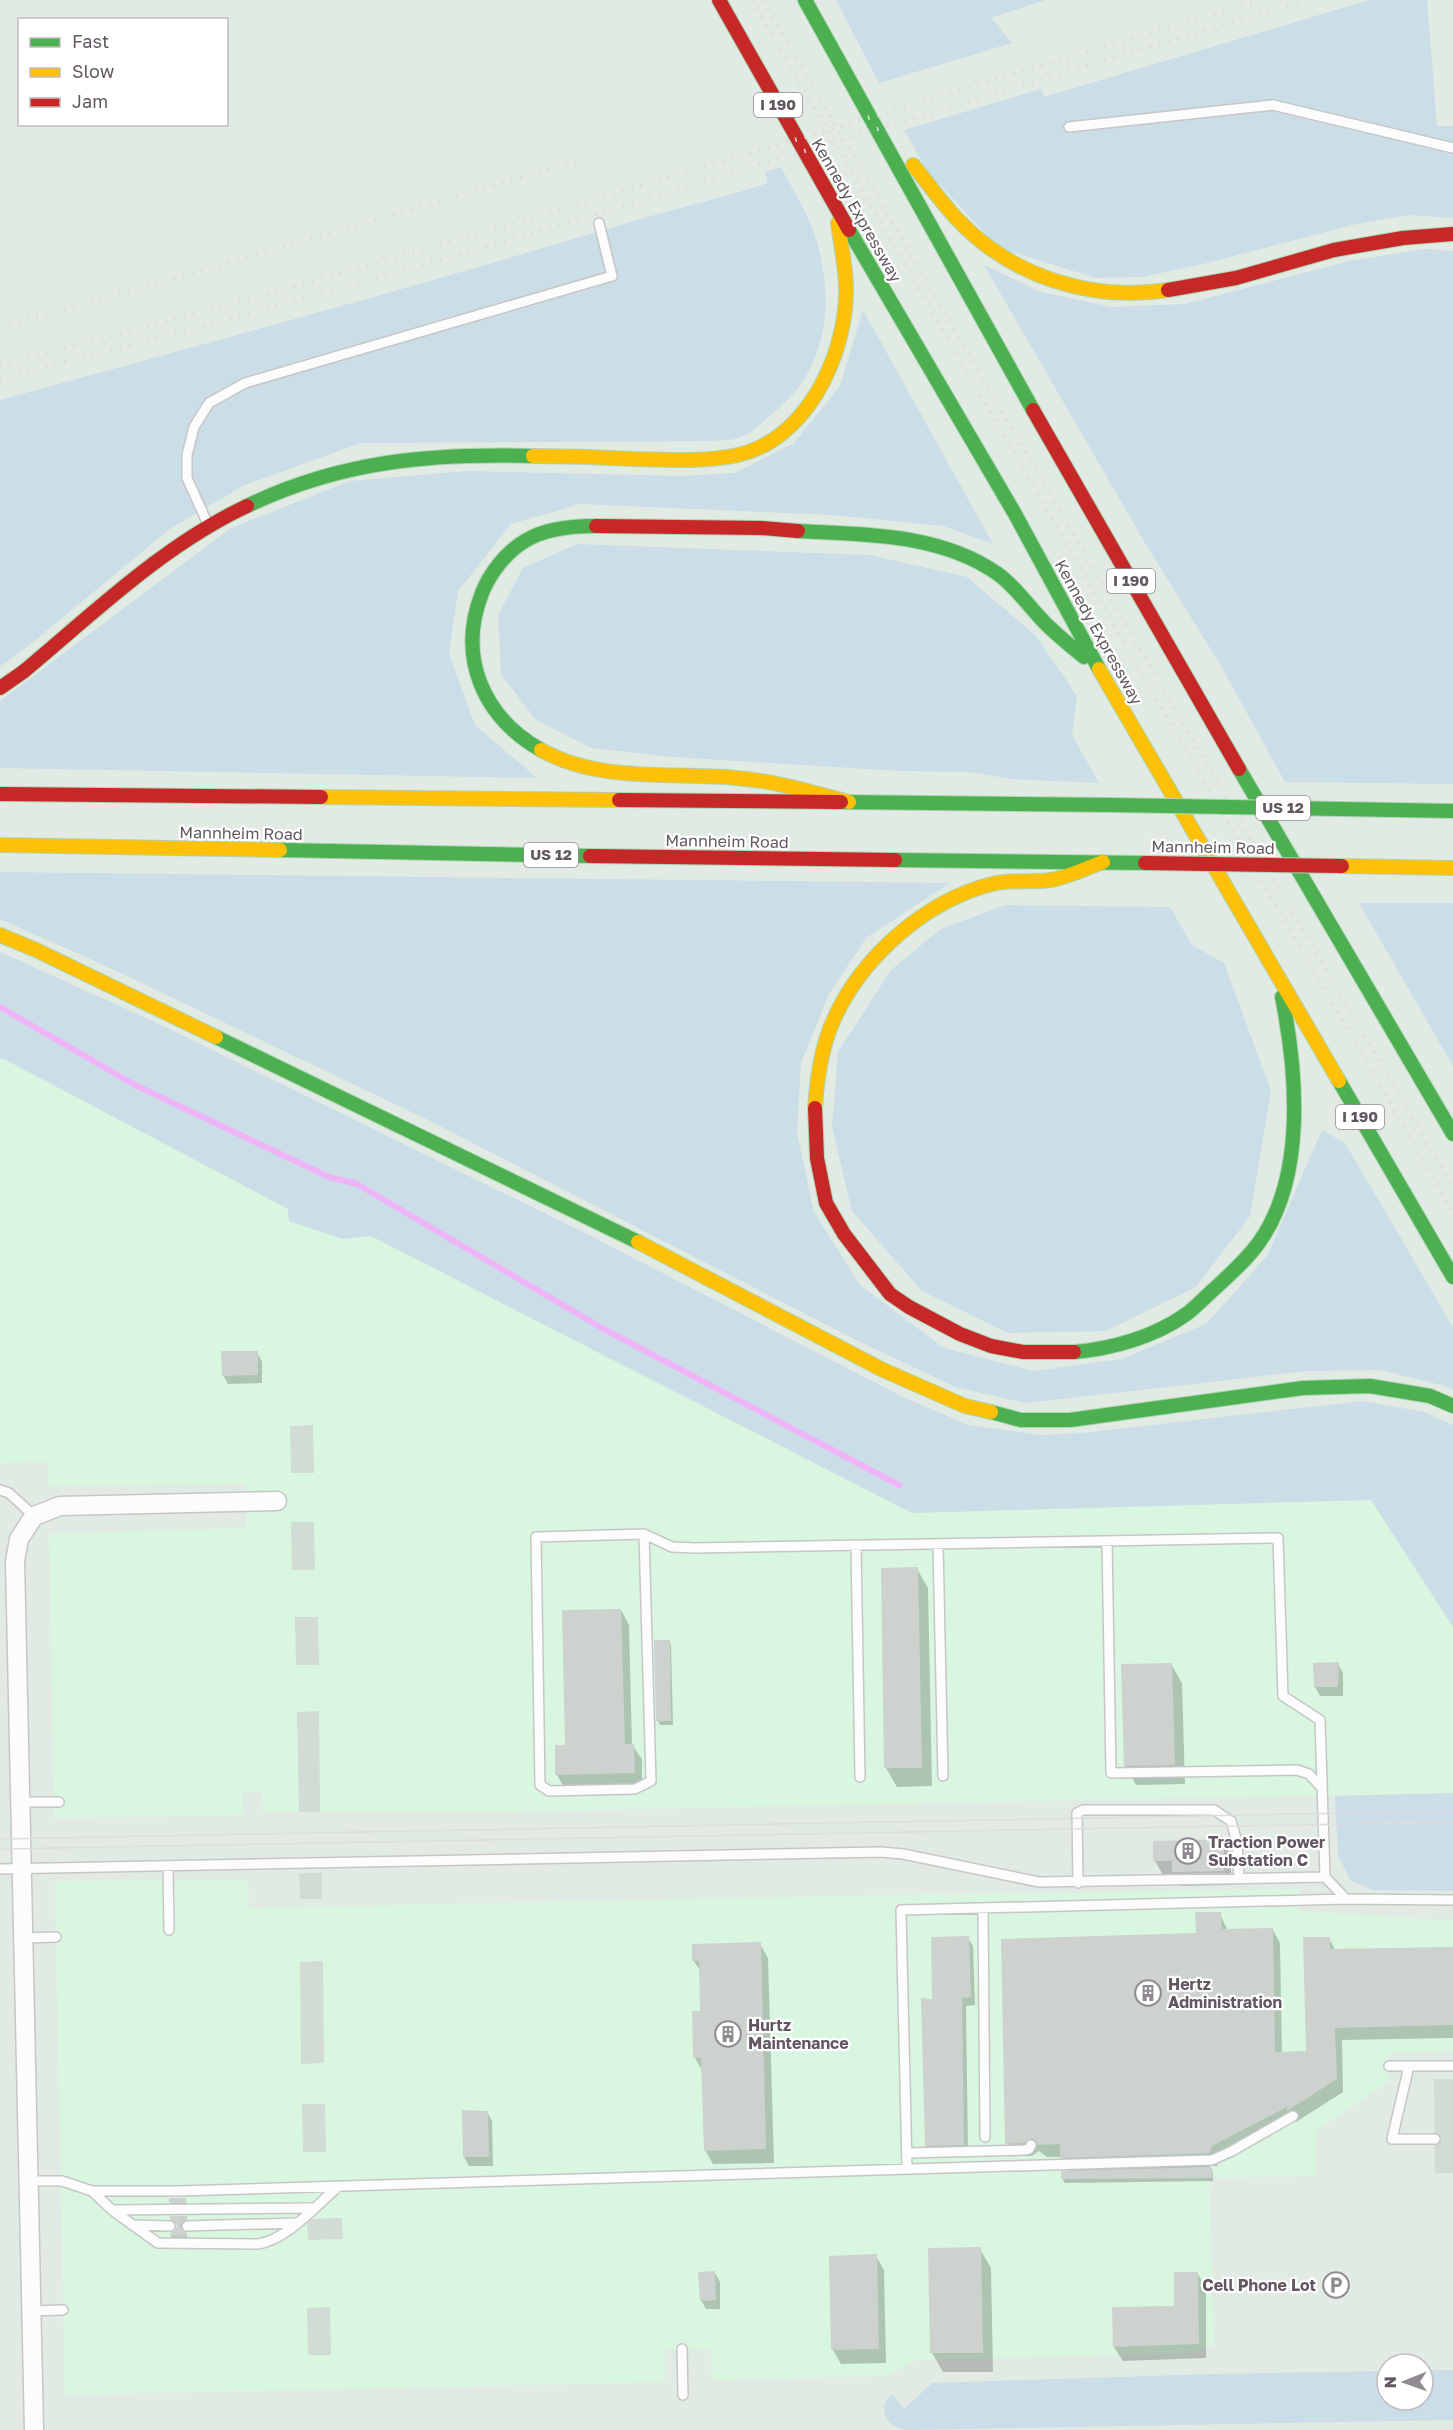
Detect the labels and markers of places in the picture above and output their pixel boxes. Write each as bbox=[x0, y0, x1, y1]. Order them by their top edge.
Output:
place label: Traction Power Substation C bbox=[1208, 1832, 1325, 1870]
building icon: Traction Power Substation C bbox=[1173, 1836, 1203, 1866]
place label: Hertz Administration bbox=[1168, 1974, 1282, 2012]
building icon: Hertz Administration bbox=[1133, 1978, 1163, 2008]
place label: Hurtz Maintenance bbox=[748, 2015, 849, 2053]
building icon: Hurtz Maintenance bbox=[713, 2019, 743, 2049]
parking icon: Cell Phone Lot bbox=[1321, 2270, 1351, 2300]
place label: Cell Phone Lot bbox=[1202, 2275, 1316, 2295]

